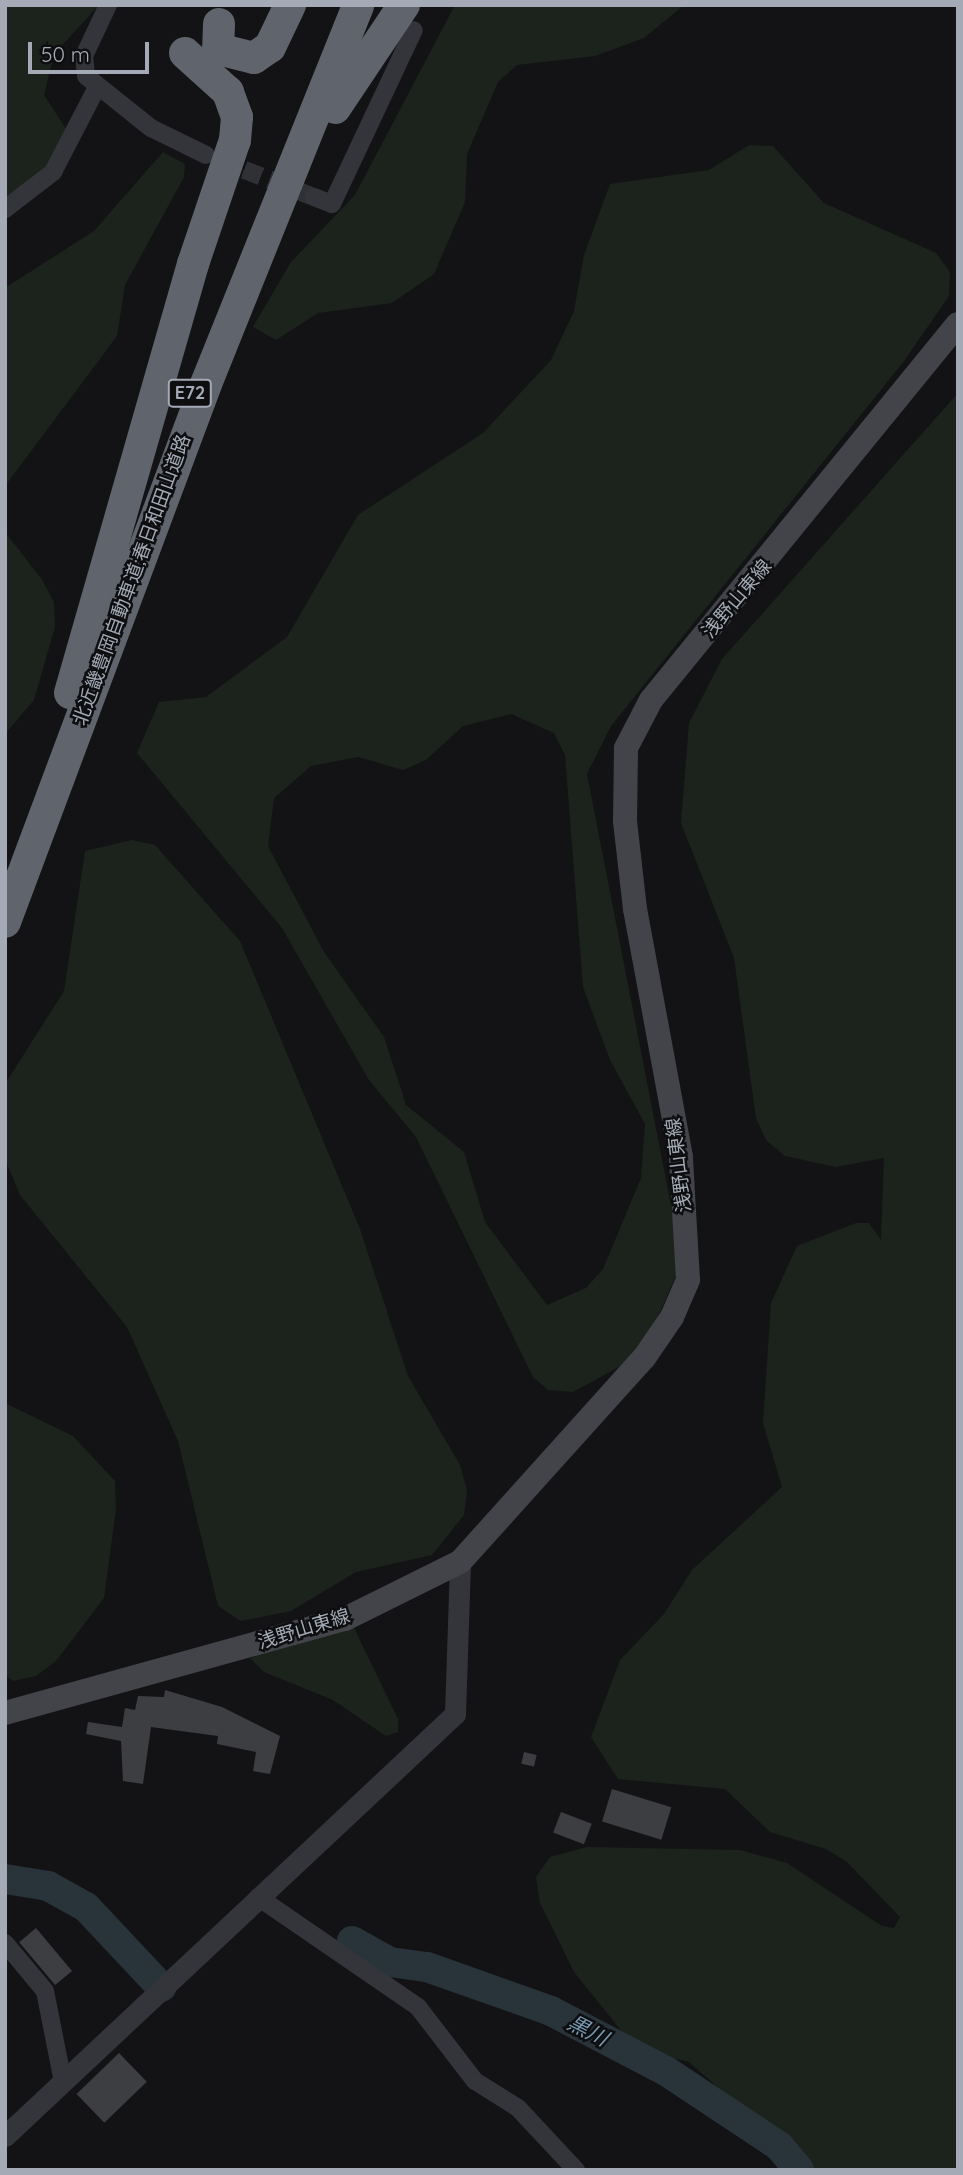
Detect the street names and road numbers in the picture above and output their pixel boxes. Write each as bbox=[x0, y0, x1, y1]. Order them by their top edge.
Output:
road number: E72 bbox=[167, 379, 213, 408]
street label: 北近畿豊岡自動車道;春日和田山道路 bbox=[69, 431, 195, 729]
street label: 浅野山東線 bbox=[698, 555, 776, 643]
street label: 浅野山東線 bbox=[662, 1116, 696, 1214]
street label: 浅野山東線 bbox=[255, 1604, 353, 1654]

